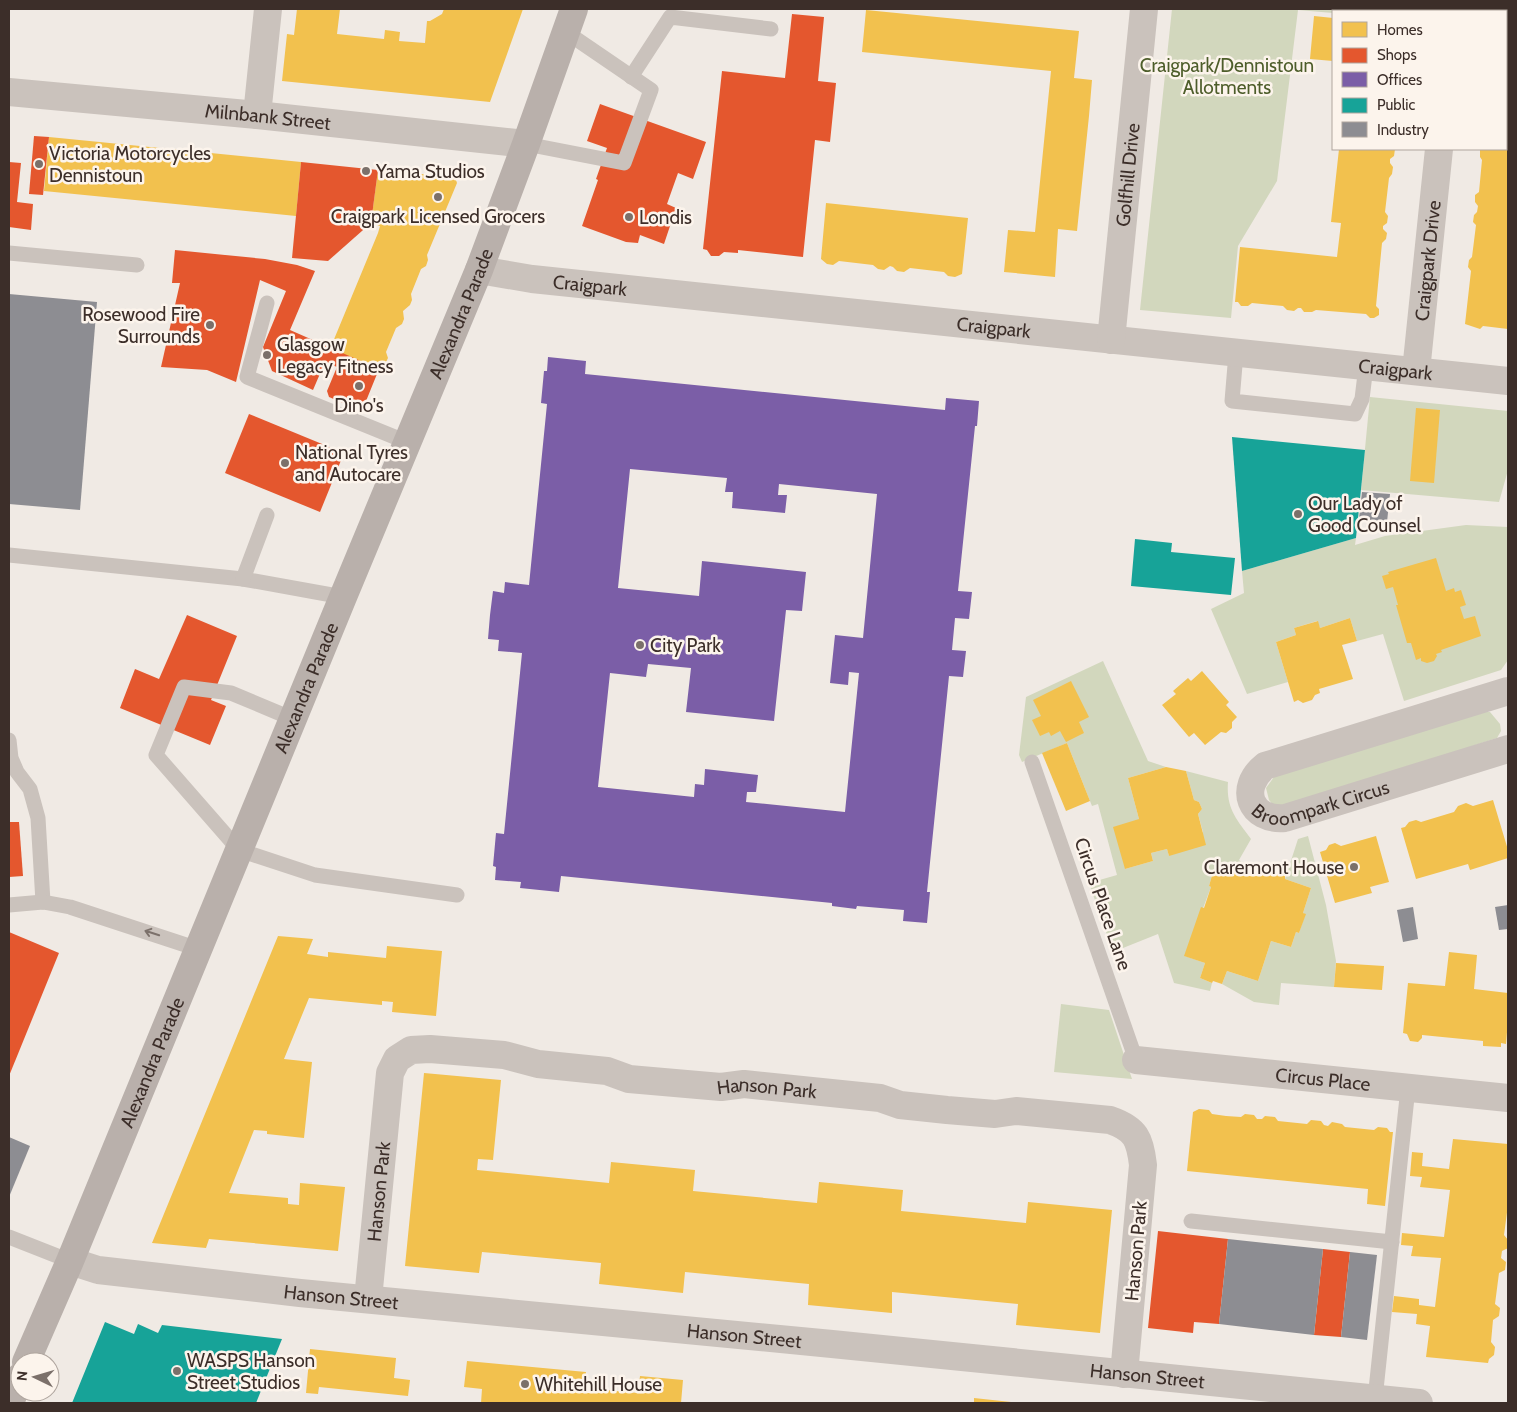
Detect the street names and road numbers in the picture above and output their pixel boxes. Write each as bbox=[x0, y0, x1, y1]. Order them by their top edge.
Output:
street label: Milnbank Street bbox=[204, 99, 333, 134]
street label: Golfhill Drive bbox=[1111, 122, 1144, 228]
street label: Craigpark Drive bbox=[1410, 199, 1445, 322]
street label: Alexandra Parade bbox=[424, 245, 498, 382]
street label: Craigpark bbox=[552, 270, 629, 300]
street label: Craigpark bbox=[956, 312, 1032, 343]
street label: Craigpark bbox=[1357, 354, 1434, 385]
street label: Alexandra Parade bbox=[269, 619, 343, 756]
street label: Broompark Circus bbox=[1247, 775, 1392, 830]
street label: Circus Place Lane bbox=[1070, 835, 1137, 974]
street label: Alexandra Parade bbox=[115, 993, 189, 1131]
street label: Circus Place bbox=[1274, 1063, 1372, 1095]
street label: Hanson Park bbox=[715, 1072, 818, 1103]
street label: Hanson Park bbox=[362, 1140, 395, 1243]
street label: Hanson Park bbox=[1120, 1199, 1152, 1302]
street label: Hanson Street bbox=[283, 1280, 400, 1314]
street label: Hanson Street bbox=[686, 1319, 803, 1353]
street label: Hanson Street bbox=[1089, 1358, 1206, 1393]

